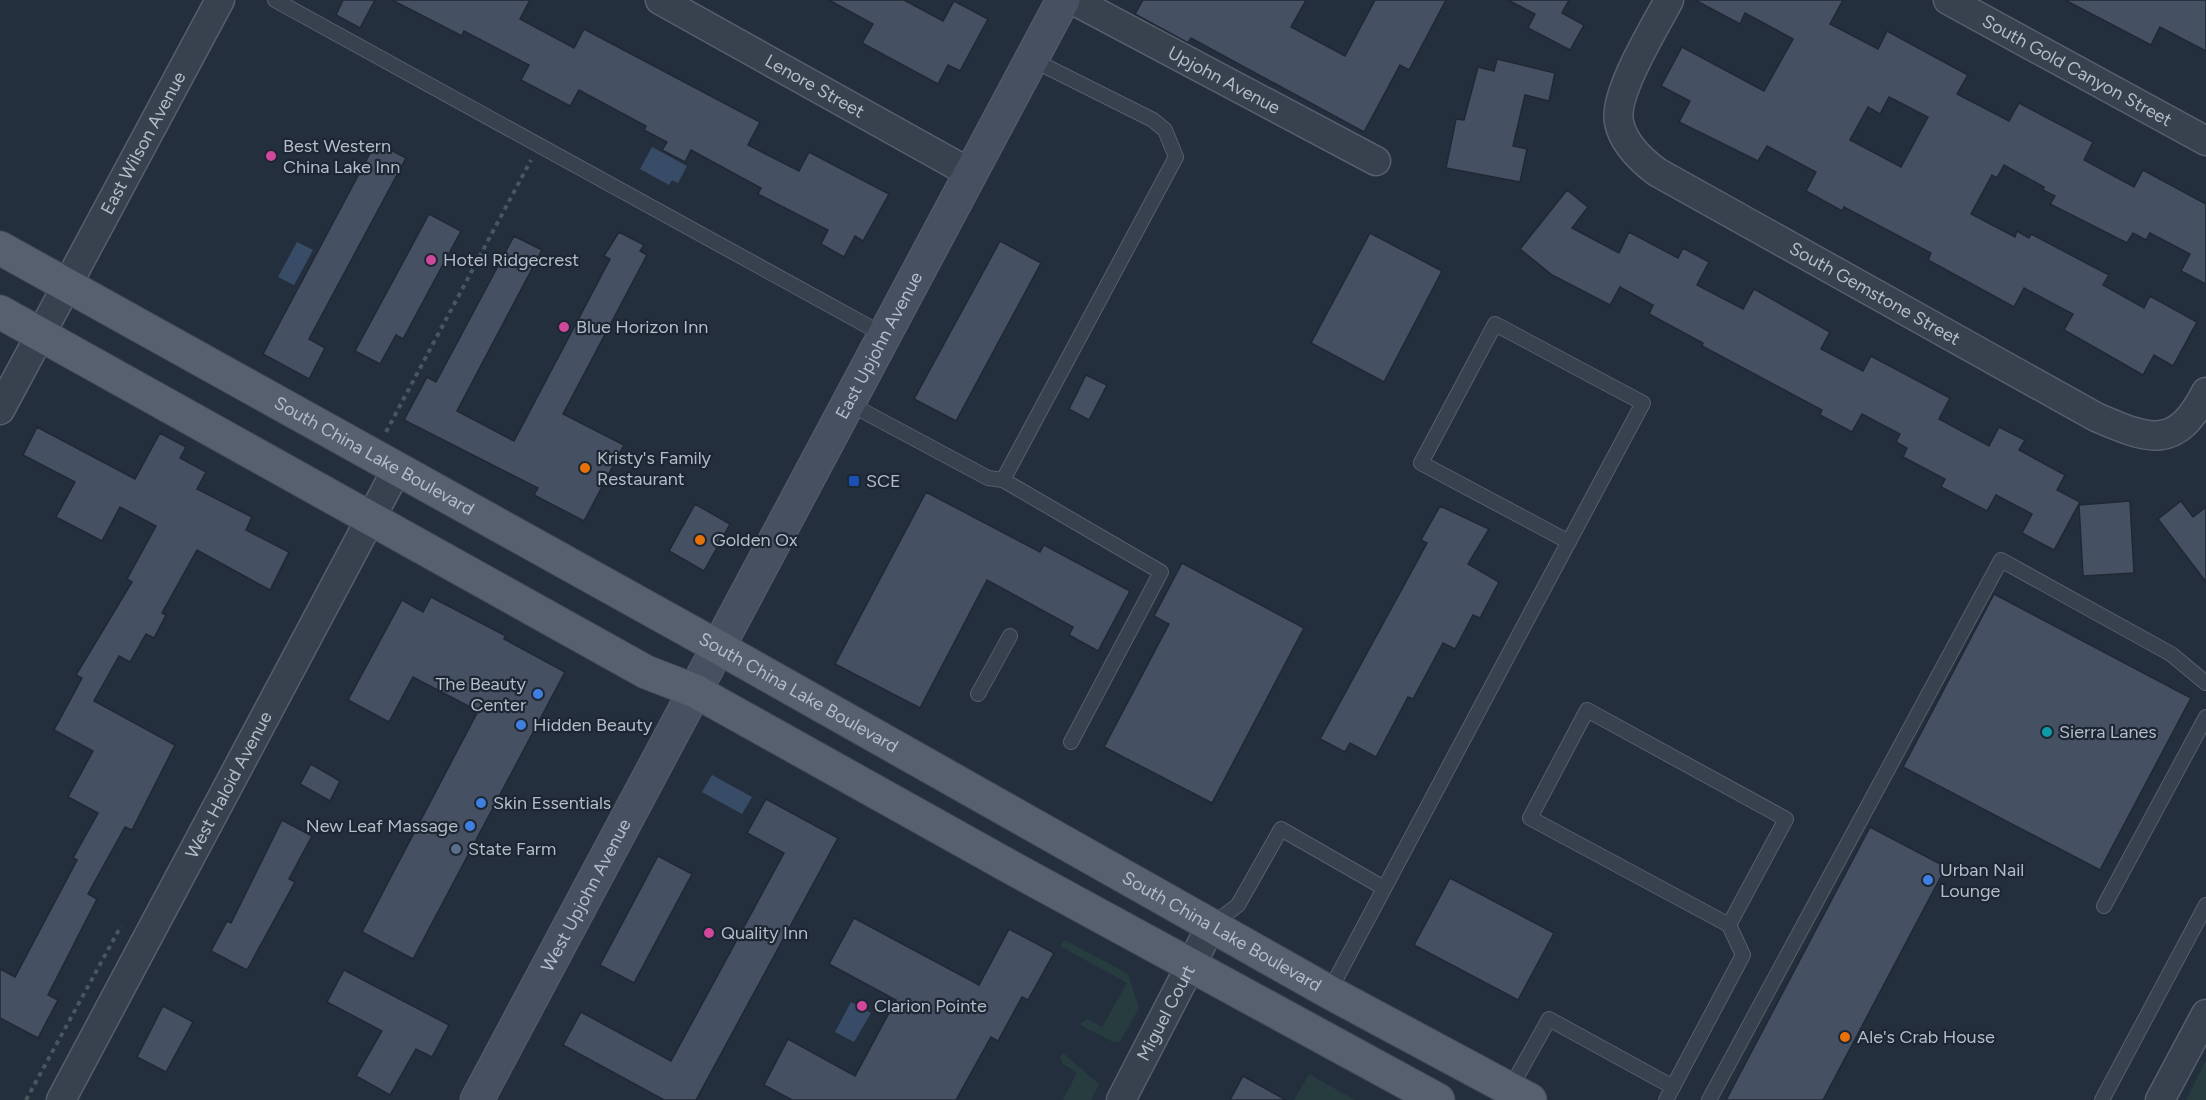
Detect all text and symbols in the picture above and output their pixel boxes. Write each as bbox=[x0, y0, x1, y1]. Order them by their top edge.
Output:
street label: South Gold Canyon Street bbox=[1978, 10, 2176, 131]
street label: Upjohn Avenue bbox=[1164, 41, 1284, 119]
street label: Lenore Street bbox=[761, 50, 868, 123]
street label: East Wilson Avenue bbox=[96, 68, 191, 218]
place label: Best Western China Lake Inn bbox=[283, 135, 400, 178]
marker: Best Western China Lake Inn bbox=[264, 149, 278, 163]
street label: South Gemstone Street bbox=[1786, 237, 1964, 350]
place label: Hotel Ridgecrest bbox=[443, 249, 579, 271]
marker: Hotel Ridgecrest bbox=[424, 253, 438, 267]
street label: East Upjohn Avenue bbox=[831, 268, 927, 423]
place label: Blue Horizon Inn bbox=[576, 316, 708, 338]
marker: Blue Horizon Inn bbox=[557, 320, 571, 334]
street label: South China Lake Boulevard bbox=[270, 392, 478, 520]
place label: Kristy's Family Restaurant bbox=[597, 447, 712, 490]
marker: Kristy's Family Restaurant bbox=[578, 461, 592, 475]
place label: SCE bbox=[866, 470, 901, 492]
marker: SCE bbox=[847, 474, 861, 488]
place label: Golden Ox bbox=[712, 529, 798, 551]
marker: Golden Ox bbox=[693, 533, 707, 547]
street label: South China Lake Boulevard bbox=[695, 628, 902, 757]
place label: The Beauty Center bbox=[435, 673, 527, 716]
marker: The Beauty Center bbox=[531, 687, 545, 701]
street label: West Haloid Avenue bbox=[181, 708, 277, 862]
place label: Hidden Beauty bbox=[533, 714, 653, 736]
marker: Hidden Beauty bbox=[514, 718, 528, 732]
place label: Sierra Lanes bbox=[2059, 721, 2157, 743]
marker: Sierra Lanes bbox=[2040, 725, 2054, 739]
place label: Skin Essentials bbox=[493, 792, 611, 814]
marker: Skin Essentials bbox=[474, 796, 488, 810]
place label: New Leaf Massage bbox=[306, 815, 458, 837]
street label: West Upjohn Avenue bbox=[536, 815, 636, 976]
marker: New Leaf Massage bbox=[463, 819, 477, 833]
place label: State Farm bbox=[468, 838, 556, 860]
marker: State Farm bbox=[449, 842, 463, 856]
place label: Urban Nail Lounge bbox=[1940, 859, 2024, 902]
street label: South China Lake Boulevard bbox=[1118, 867, 1325, 996]
marker: Urban Nail Lounge bbox=[1921, 873, 1935, 887]
place label: Quality Inn bbox=[721, 922, 808, 944]
marker: Quality Inn bbox=[702, 926, 716, 940]
street label: Miguel Court bbox=[1132, 961, 1200, 1065]
place label: Clarion Pointe bbox=[874, 995, 987, 1017]
marker: Clarion Pointe bbox=[855, 999, 869, 1013]
place label: Ale's Crab House bbox=[1857, 1026, 1995, 1048]
marker: Ale's Crab House bbox=[1838, 1030, 1852, 1044]

